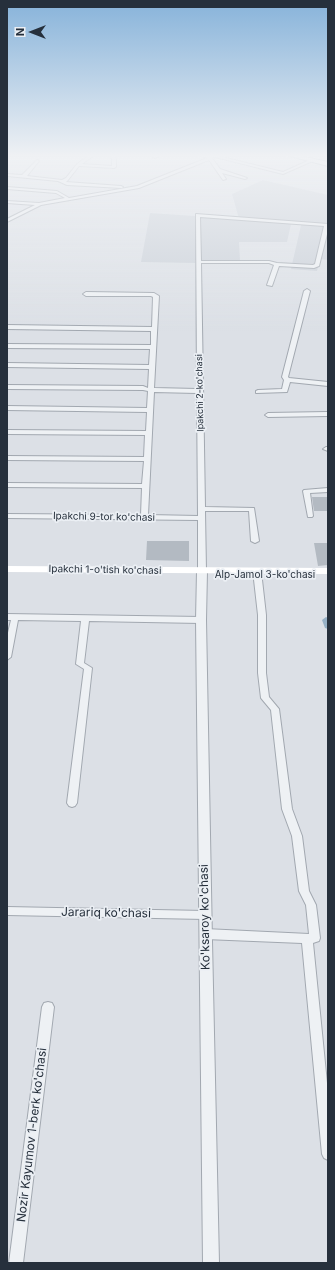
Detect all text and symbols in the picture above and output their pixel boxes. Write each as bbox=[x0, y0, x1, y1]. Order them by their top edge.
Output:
north arrow bbox=[12, 12, 52, 52]
text: N bbox=[13, 28, 27, 36]
street label: Ipakchi 2-ko'chasi bbox=[194, 354, 206, 432]
street label: Ipakchi 9-tor ko'chasi bbox=[53, 510, 155, 524]
street label: Ipakchi 1-o'tish ko'chasi bbox=[49, 563, 161, 577]
street label: Alp-Jamol 3-ko'chasi bbox=[215, 569, 315, 581]
street label: Ko'ksaroy ko'chasi bbox=[197, 864, 213, 970]
street label: Jarariq ko'chasi bbox=[61, 905, 151, 921]
street label: Nozir Kayumov 1-berk ko'chasi bbox=[14, 1047, 50, 1223]

